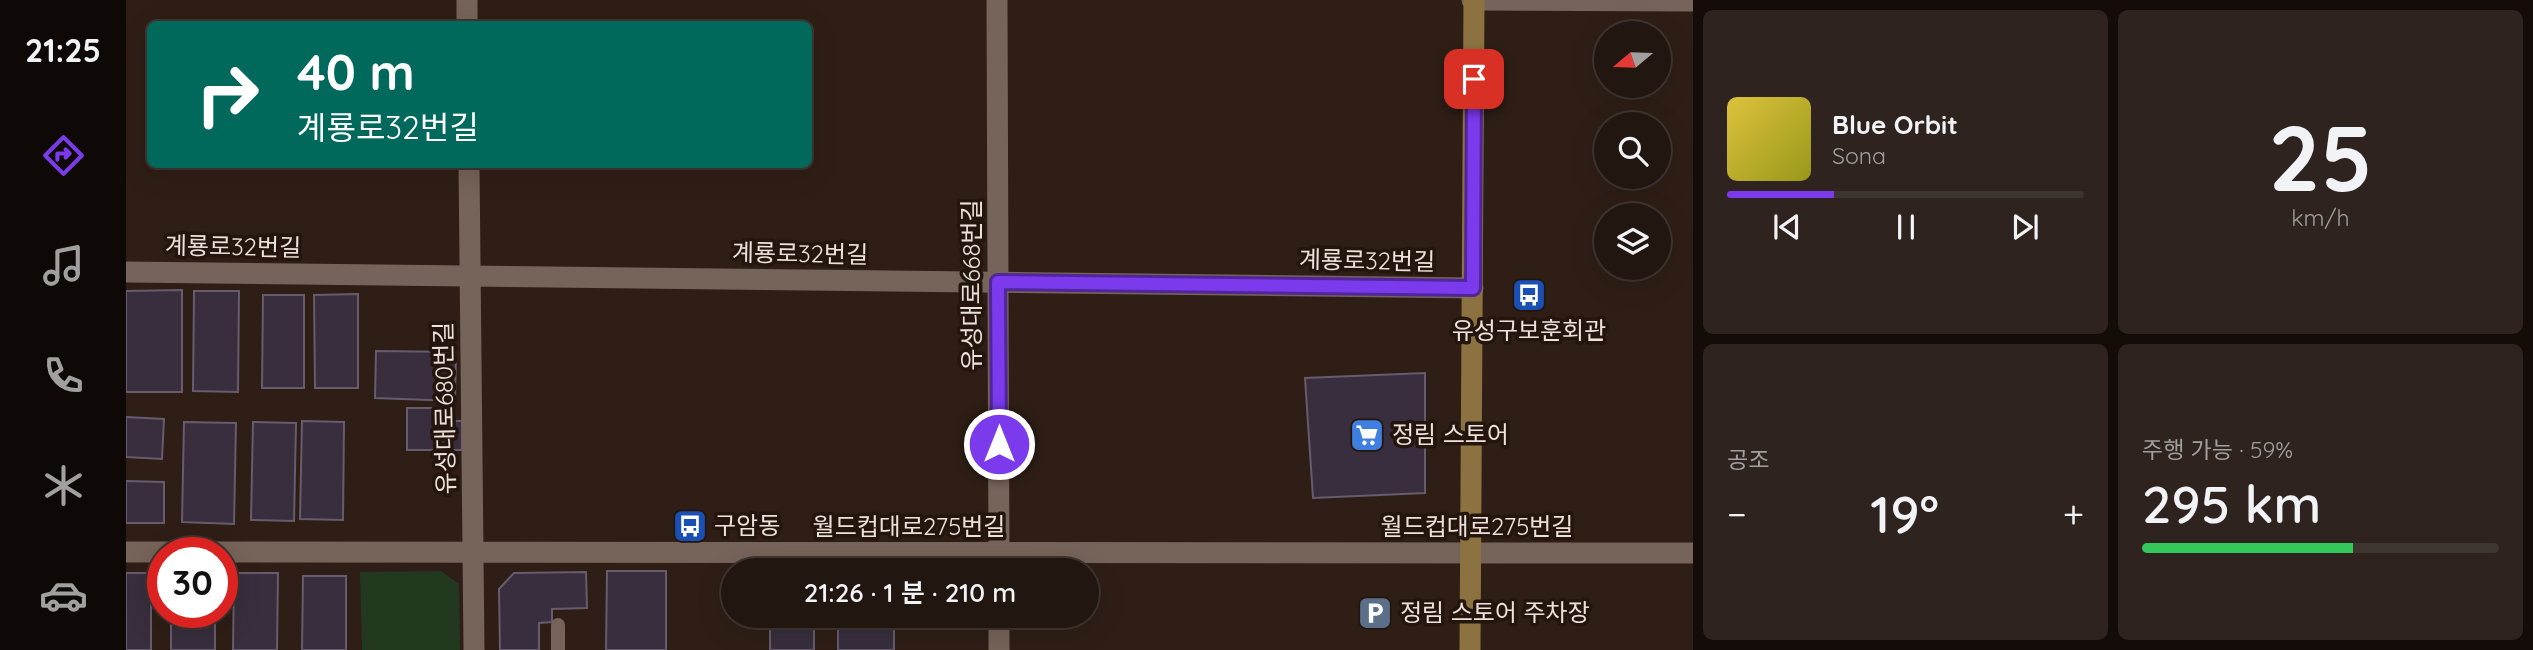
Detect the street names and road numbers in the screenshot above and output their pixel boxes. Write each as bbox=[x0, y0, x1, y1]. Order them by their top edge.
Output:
street label: 유성대로668번길 bbox=[956, 199, 986, 371]
street label: 계룡로32번길 bbox=[165, 230, 301, 262]
street label: 계룡로32번길 bbox=[732, 237, 868, 269]
street label: 계룡로32번길 bbox=[1299, 244, 1435, 276]
street label: 유성대로680번길 bbox=[427, 321, 461, 495]
street label: 월드컵대로275번길 bbox=[813, 511, 1005, 541]
street label: 월드컵대로275번길 bbox=[1381, 511, 1573, 541]

